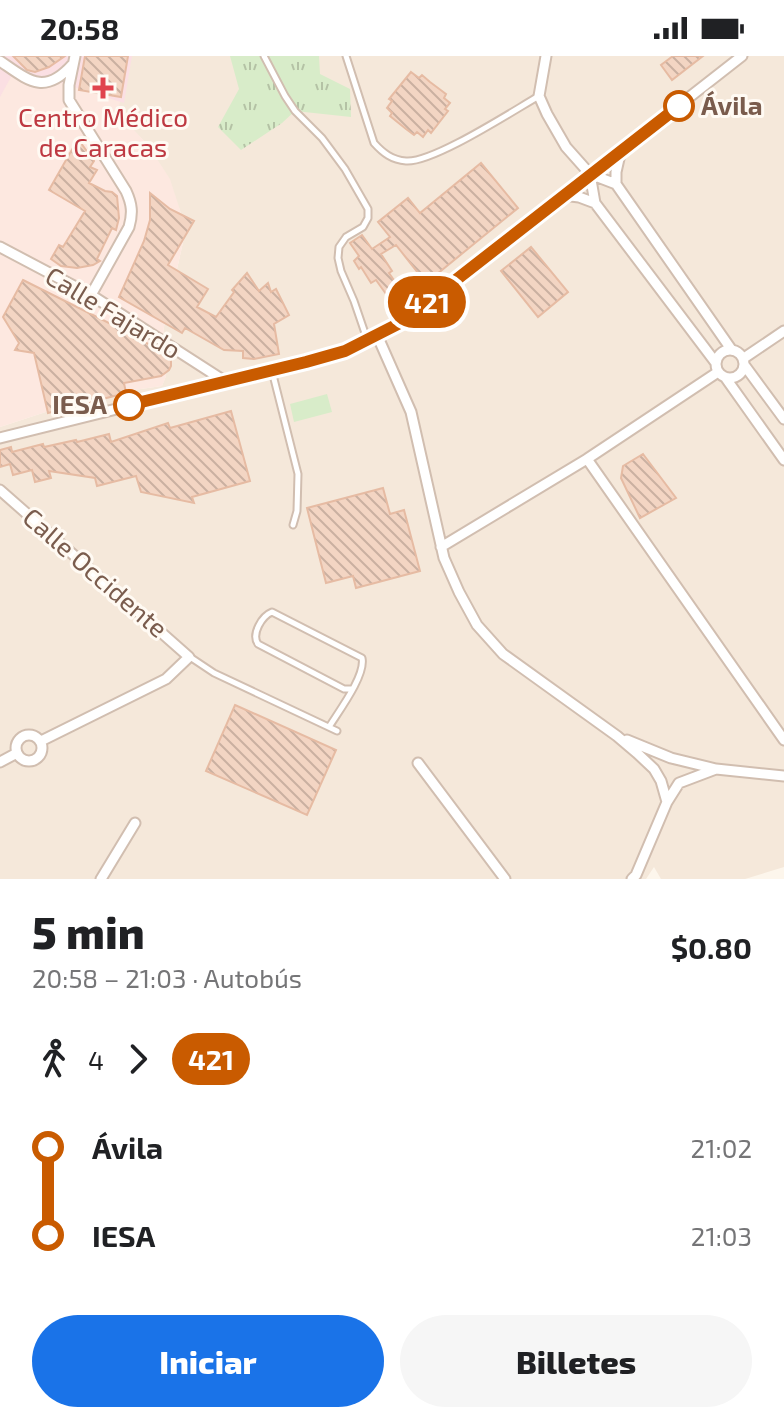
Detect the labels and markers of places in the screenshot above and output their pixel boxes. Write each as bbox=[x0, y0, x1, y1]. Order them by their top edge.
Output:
marker: Centro Médico de Caracas bbox=[92, 77, 114, 99]
place label: Ávila bbox=[701, 89, 763, 120]
marker: Ávila bbox=[664, 91, 694, 121]
place label: Centro Médico de Caracas bbox=[18, 101, 188, 162]
place label: IESA bbox=[52, 388, 107, 419]
marker: IESA bbox=[114, 390, 144, 420]

